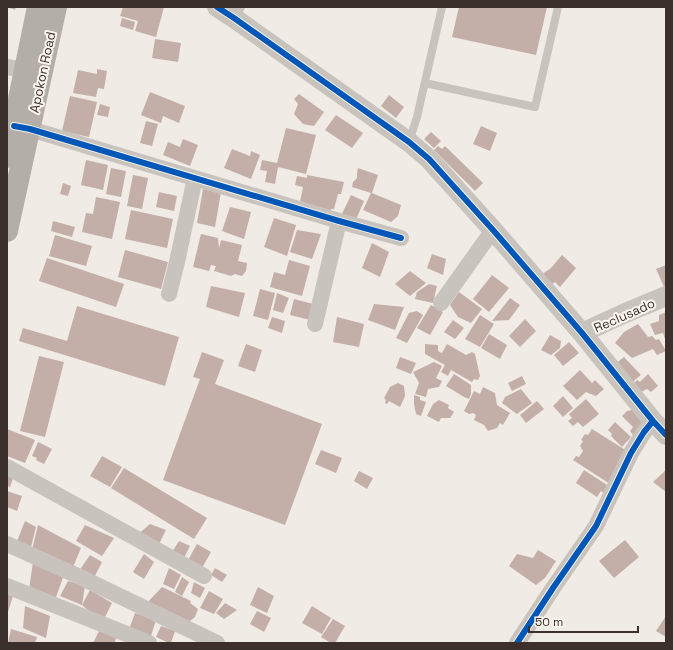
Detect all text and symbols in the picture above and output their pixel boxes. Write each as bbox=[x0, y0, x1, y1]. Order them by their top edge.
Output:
street label: Apokon Road bbox=[26, 30, 59, 114]
street label: Reclusado bbox=[591, 294, 658, 337]
scale bar bbox=[529, 608, 638, 634]
text: 50 m bbox=[535, 614, 563, 630]

